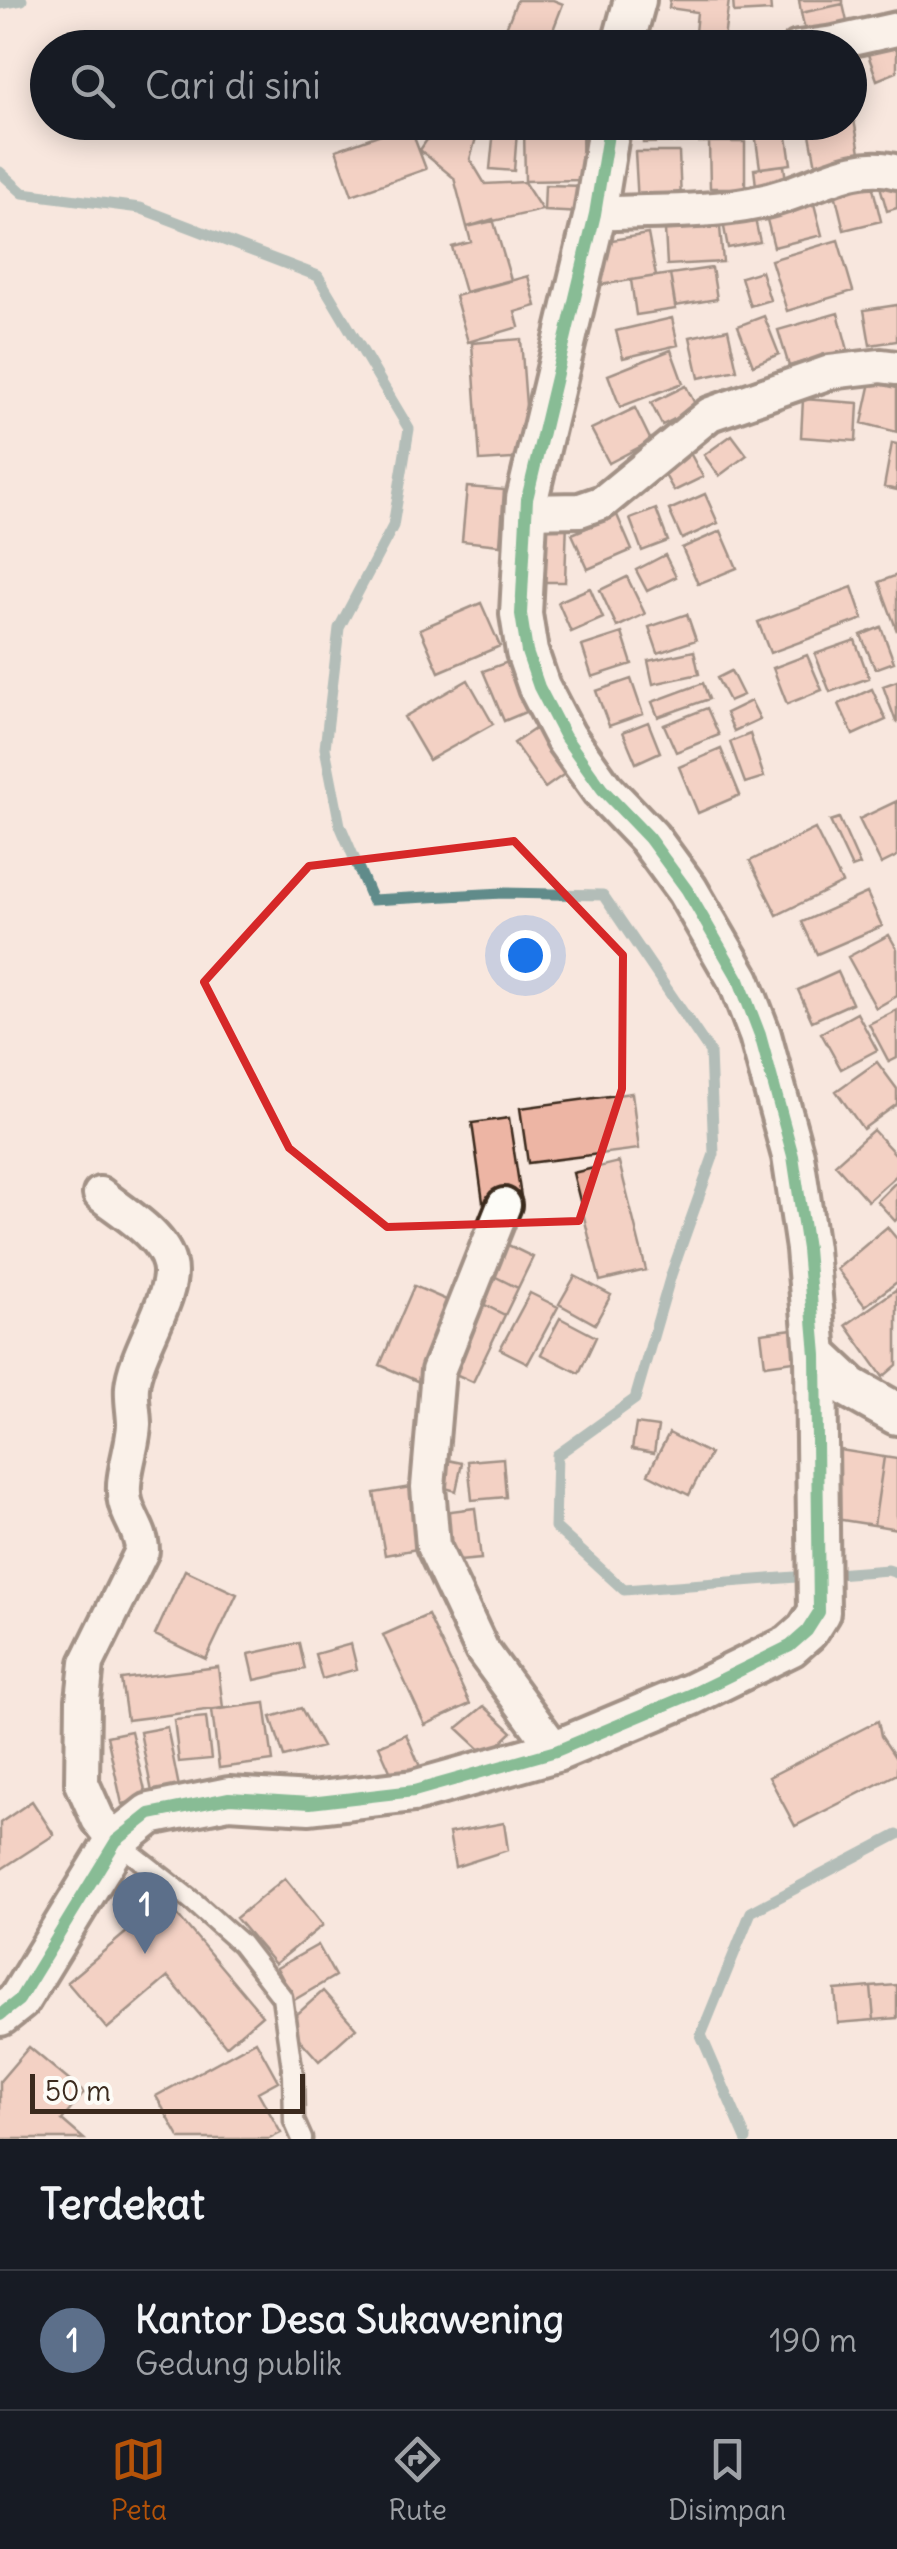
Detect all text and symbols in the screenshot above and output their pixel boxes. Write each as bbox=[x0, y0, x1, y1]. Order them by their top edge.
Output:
search box bbox=[30, 30, 867, 140]
icon: search bbox=[65, 58, 120, 113]
text: Cari di sini bbox=[145, 62, 321, 109]
your location bbox=[500, 930, 551, 981]
pin: 1 bbox=[112, 1872, 178, 1954]
scale bar bbox=[30, 2069, 305, 2114]
text: 50 m bbox=[45, 2073, 111, 2109]
text: Terdekat bbox=[40, 2178, 205, 2230]
text: Kantor Desa Sukawening bbox=[135, 2296, 564, 2343]
text: 1 bbox=[66, 2320, 79, 2361]
text: 190 m bbox=[769, 2320, 857, 2361]
text: Gedung publik bbox=[135, 2343, 342, 2384]
tab: Peta bbox=[111, 2432, 167, 2528]
tab: Rute bbox=[389, 2432, 447, 2528]
tab: Disimpan bbox=[668, 2432, 786, 2528]

